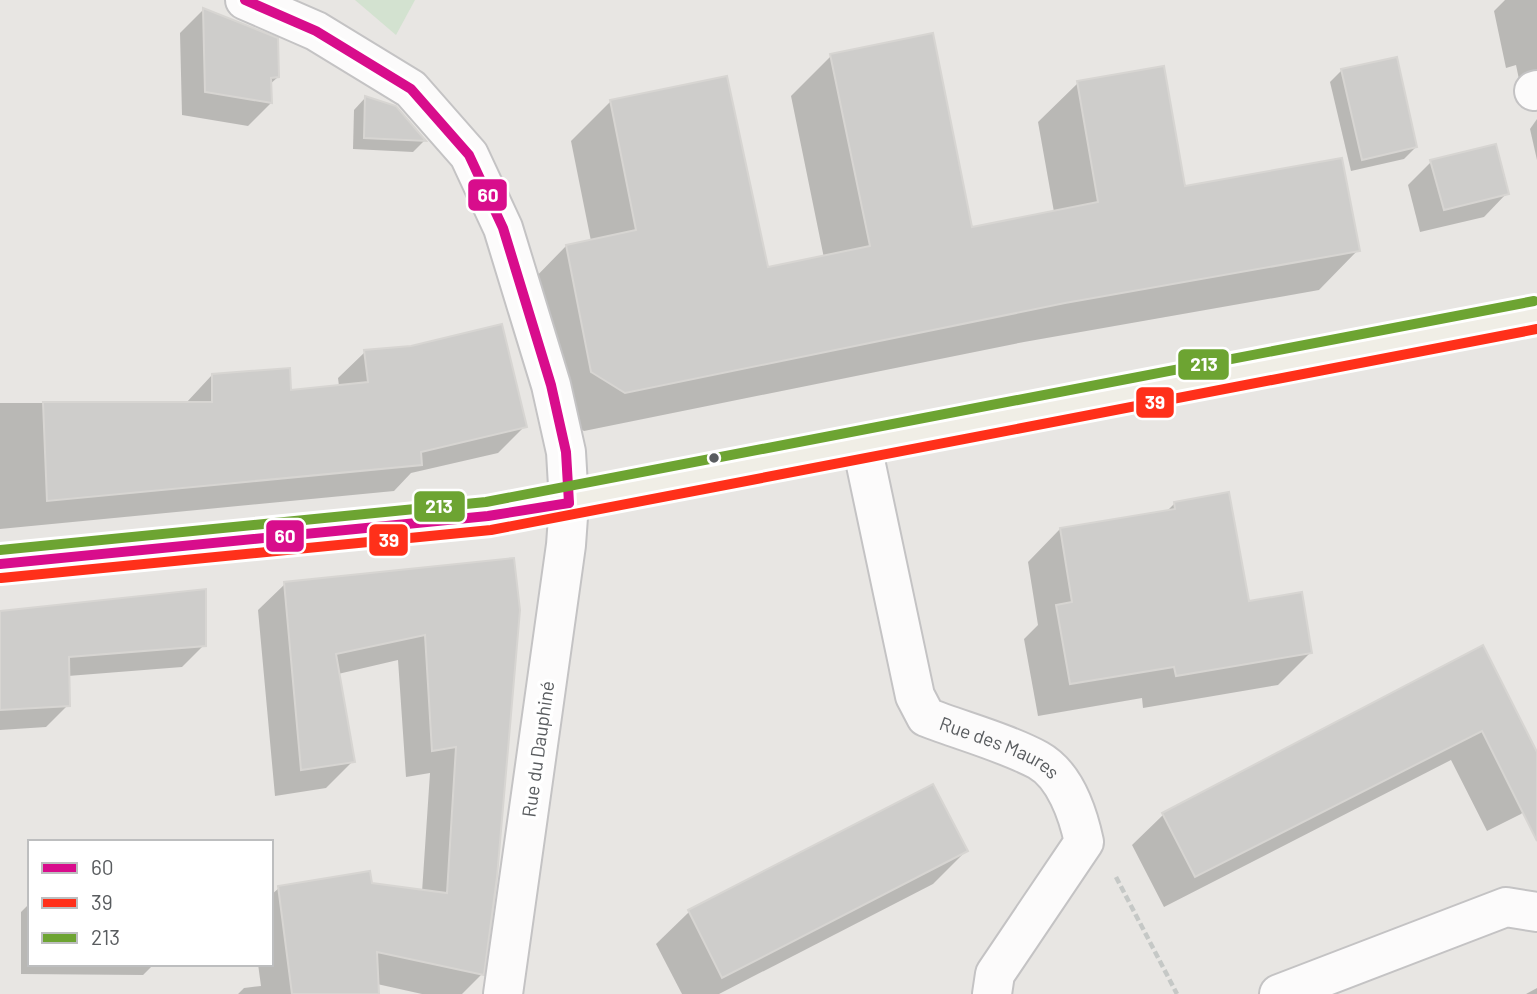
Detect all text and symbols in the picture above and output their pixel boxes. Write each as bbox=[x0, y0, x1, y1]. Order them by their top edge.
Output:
line badge: 60 bbox=[467, 178, 508, 212]
text: 60 bbox=[477, 183, 499, 206]
line badge: 213 bbox=[1177, 348, 1230, 381]
text: 213 bbox=[1190, 352, 1218, 375]
line badge: 39 bbox=[1135, 386, 1175, 419]
text: 39 bbox=[1145, 390, 1165, 413]
unlabelled marker bbox=[707, 451, 721, 465]
line badge: 213 bbox=[413, 490, 466, 523]
text: 213 bbox=[425, 494, 453, 517]
line badge: 60 bbox=[265, 519, 305, 553]
line badge: 39 bbox=[368, 523, 409, 557]
text: 60 bbox=[274, 524, 296, 547]
text: 39 bbox=[379, 528, 399, 551]
street label: Rue du Dauphiné bbox=[517, 679, 558, 819]
street label: Rue des Maures bbox=[937, 711, 1065, 783]
legend bbox=[28, 840, 273, 966]
text: 60 bbox=[91, 854, 114, 879]
text: 39 bbox=[91, 889, 113, 914]
text: 213 bbox=[91, 924, 120, 949]

